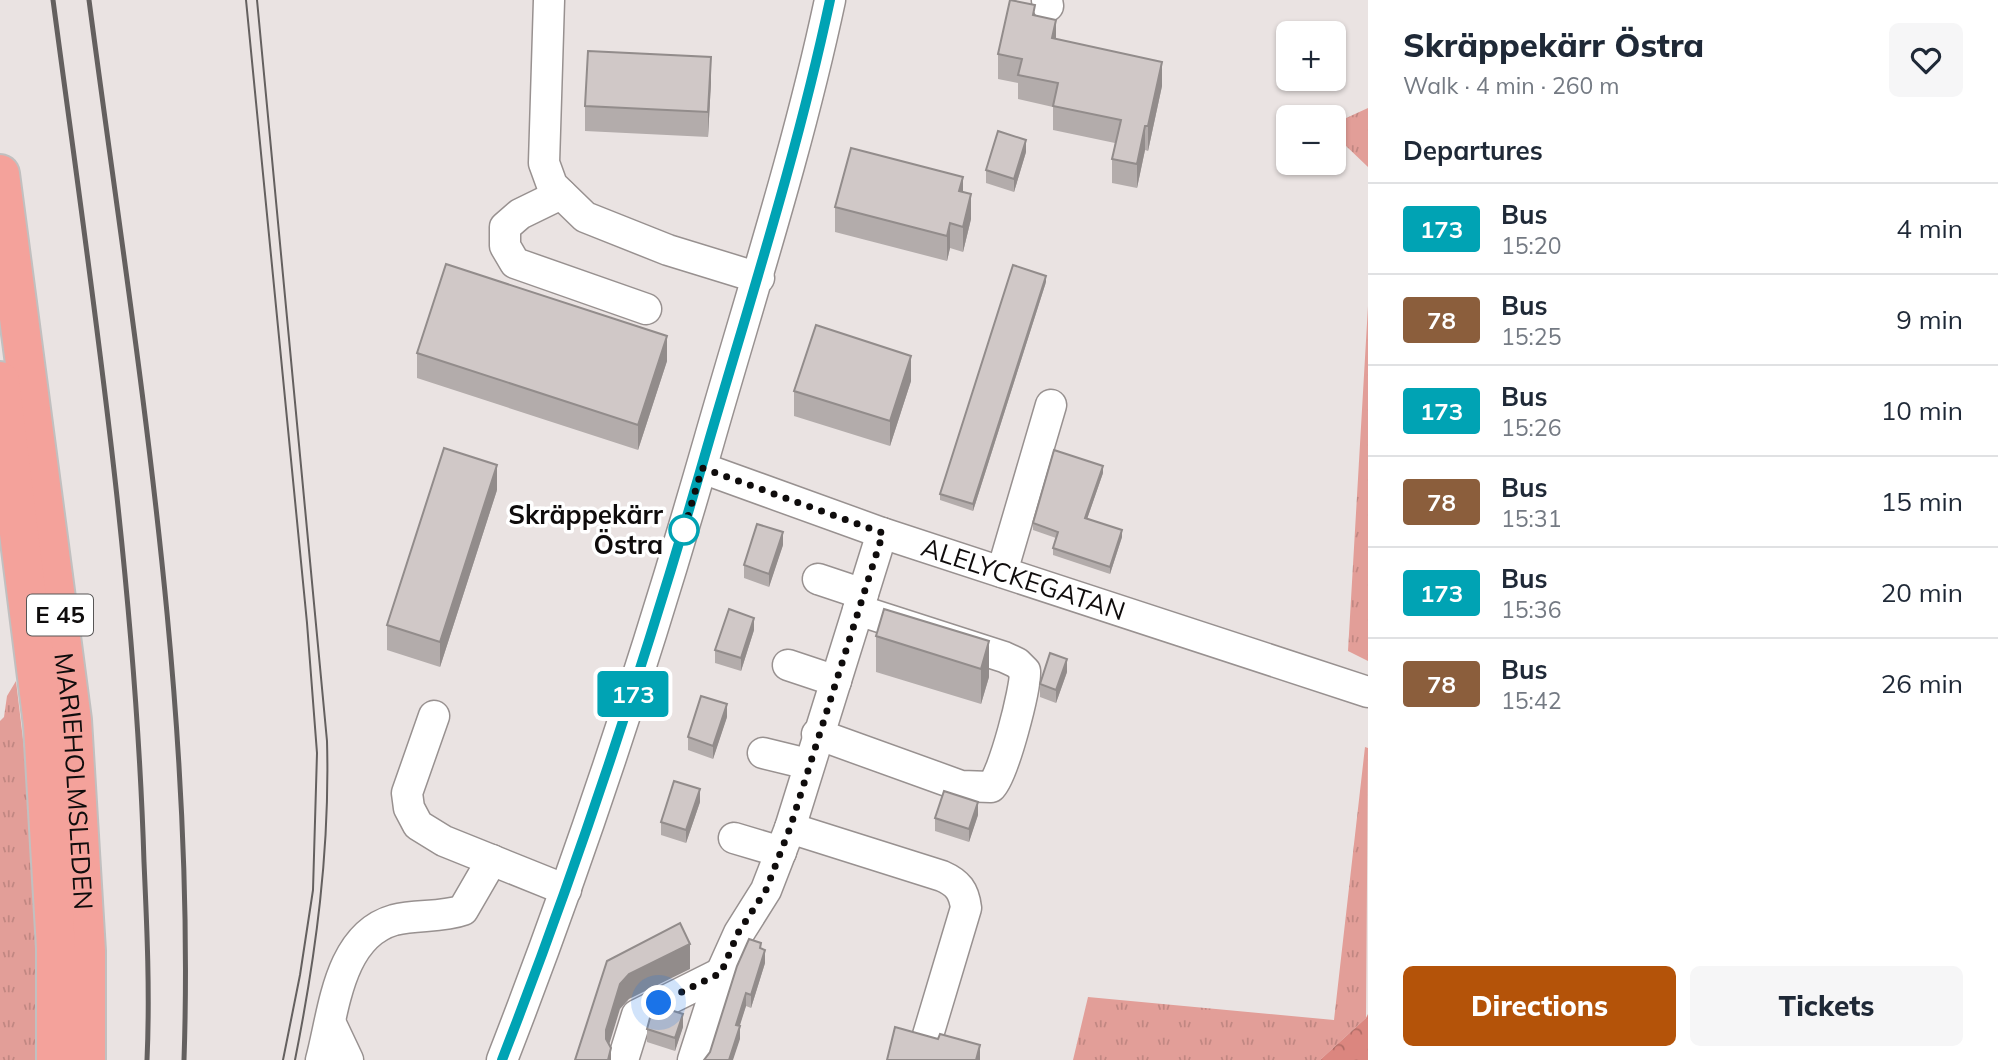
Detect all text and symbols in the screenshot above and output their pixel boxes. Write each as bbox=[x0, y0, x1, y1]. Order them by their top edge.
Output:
map controls bbox=[1276, 21, 1346, 175]
button: + bbox=[1276, 21, 1346, 91]
button: heart bbox=[1889, 23, 1963, 97]
text: Skräppekärr Östra bbox=[1403, 24, 1704, 65]
text: Walk · 4 min · 260 m bbox=[1403, 71, 1620, 100]
button: − bbox=[1276, 105, 1346, 175]
text: Departures bbox=[1403, 134, 1543, 167]
text: Bus bbox=[1501, 198, 1547, 231]
text: 4 min bbox=[1896, 212, 1963, 245]
text: 173 bbox=[1420, 214, 1463, 244]
text: 15:20 bbox=[1501, 231, 1561, 260]
text: Bus bbox=[1501, 289, 1547, 322]
text: 9 min bbox=[1896, 303, 1963, 336]
text: 78 bbox=[1427, 305, 1456, 335]
text: 15:25 bbox=[1501, 322, 1561, 351]
text: Bus bbox=[1501, 380, 1547, 413]
text: 10 min bbox=[1881, 394, 1963, 427]
text: 173 bbox=[1420, 396, 1463, 426]
text: 15:26 bbox=[1501, 413, 1561, 442]
text: Bus bbox=[1501, 471, 1547, 504]
text: 15 min bbox=[1881, 485, 1963, 518]
text: 78 bbox=[1427, 487, 1456, 517]
place label: Skräppekärr Östra bbox=[508, 498, 664, 561]
text: 15:31 bbox=[1501, 504, 1561, 533]
marker: Skräppekärr Östra bbox=[669, 515, 699, 545]
street label: ALELYCKEGATAN bbox=[917, 530, 1129, 627]
text: Bus bbox=[1501, 562, 1547, 595]
text: 20 min bbox=[1881, 576, 1963, 609]
text: 173 bbox=[1420, 578, 1463, 608]
road number: E 45 bbox=[27, 594, 93, 636]
text: 15:36 bbox=[1501, 595, 1561, 624]
street label: MARIEHOLMSLEDEN bbox=[47, 651, 100, 911]
text: Bus bbox=[1501, 653, 1547, 686]
text: 26 min bbox=[1881, 667, 1963, 700]
text: 78 bbox=[1427, 669, 1456, 699]
line badge: 173 bbox=[593, 671, 673, 717]
text: 173 bbox=[611, 679, 655, 709]
text: 15:42 bbox=[1501, 686, 1561, 715]
button: Directions bbox=[1403, 966, 1676, 1046]
button: Tickets bbox=[1690, 966, 1963, 1046]
your location bbox=[641, 985, 676, 1020]

